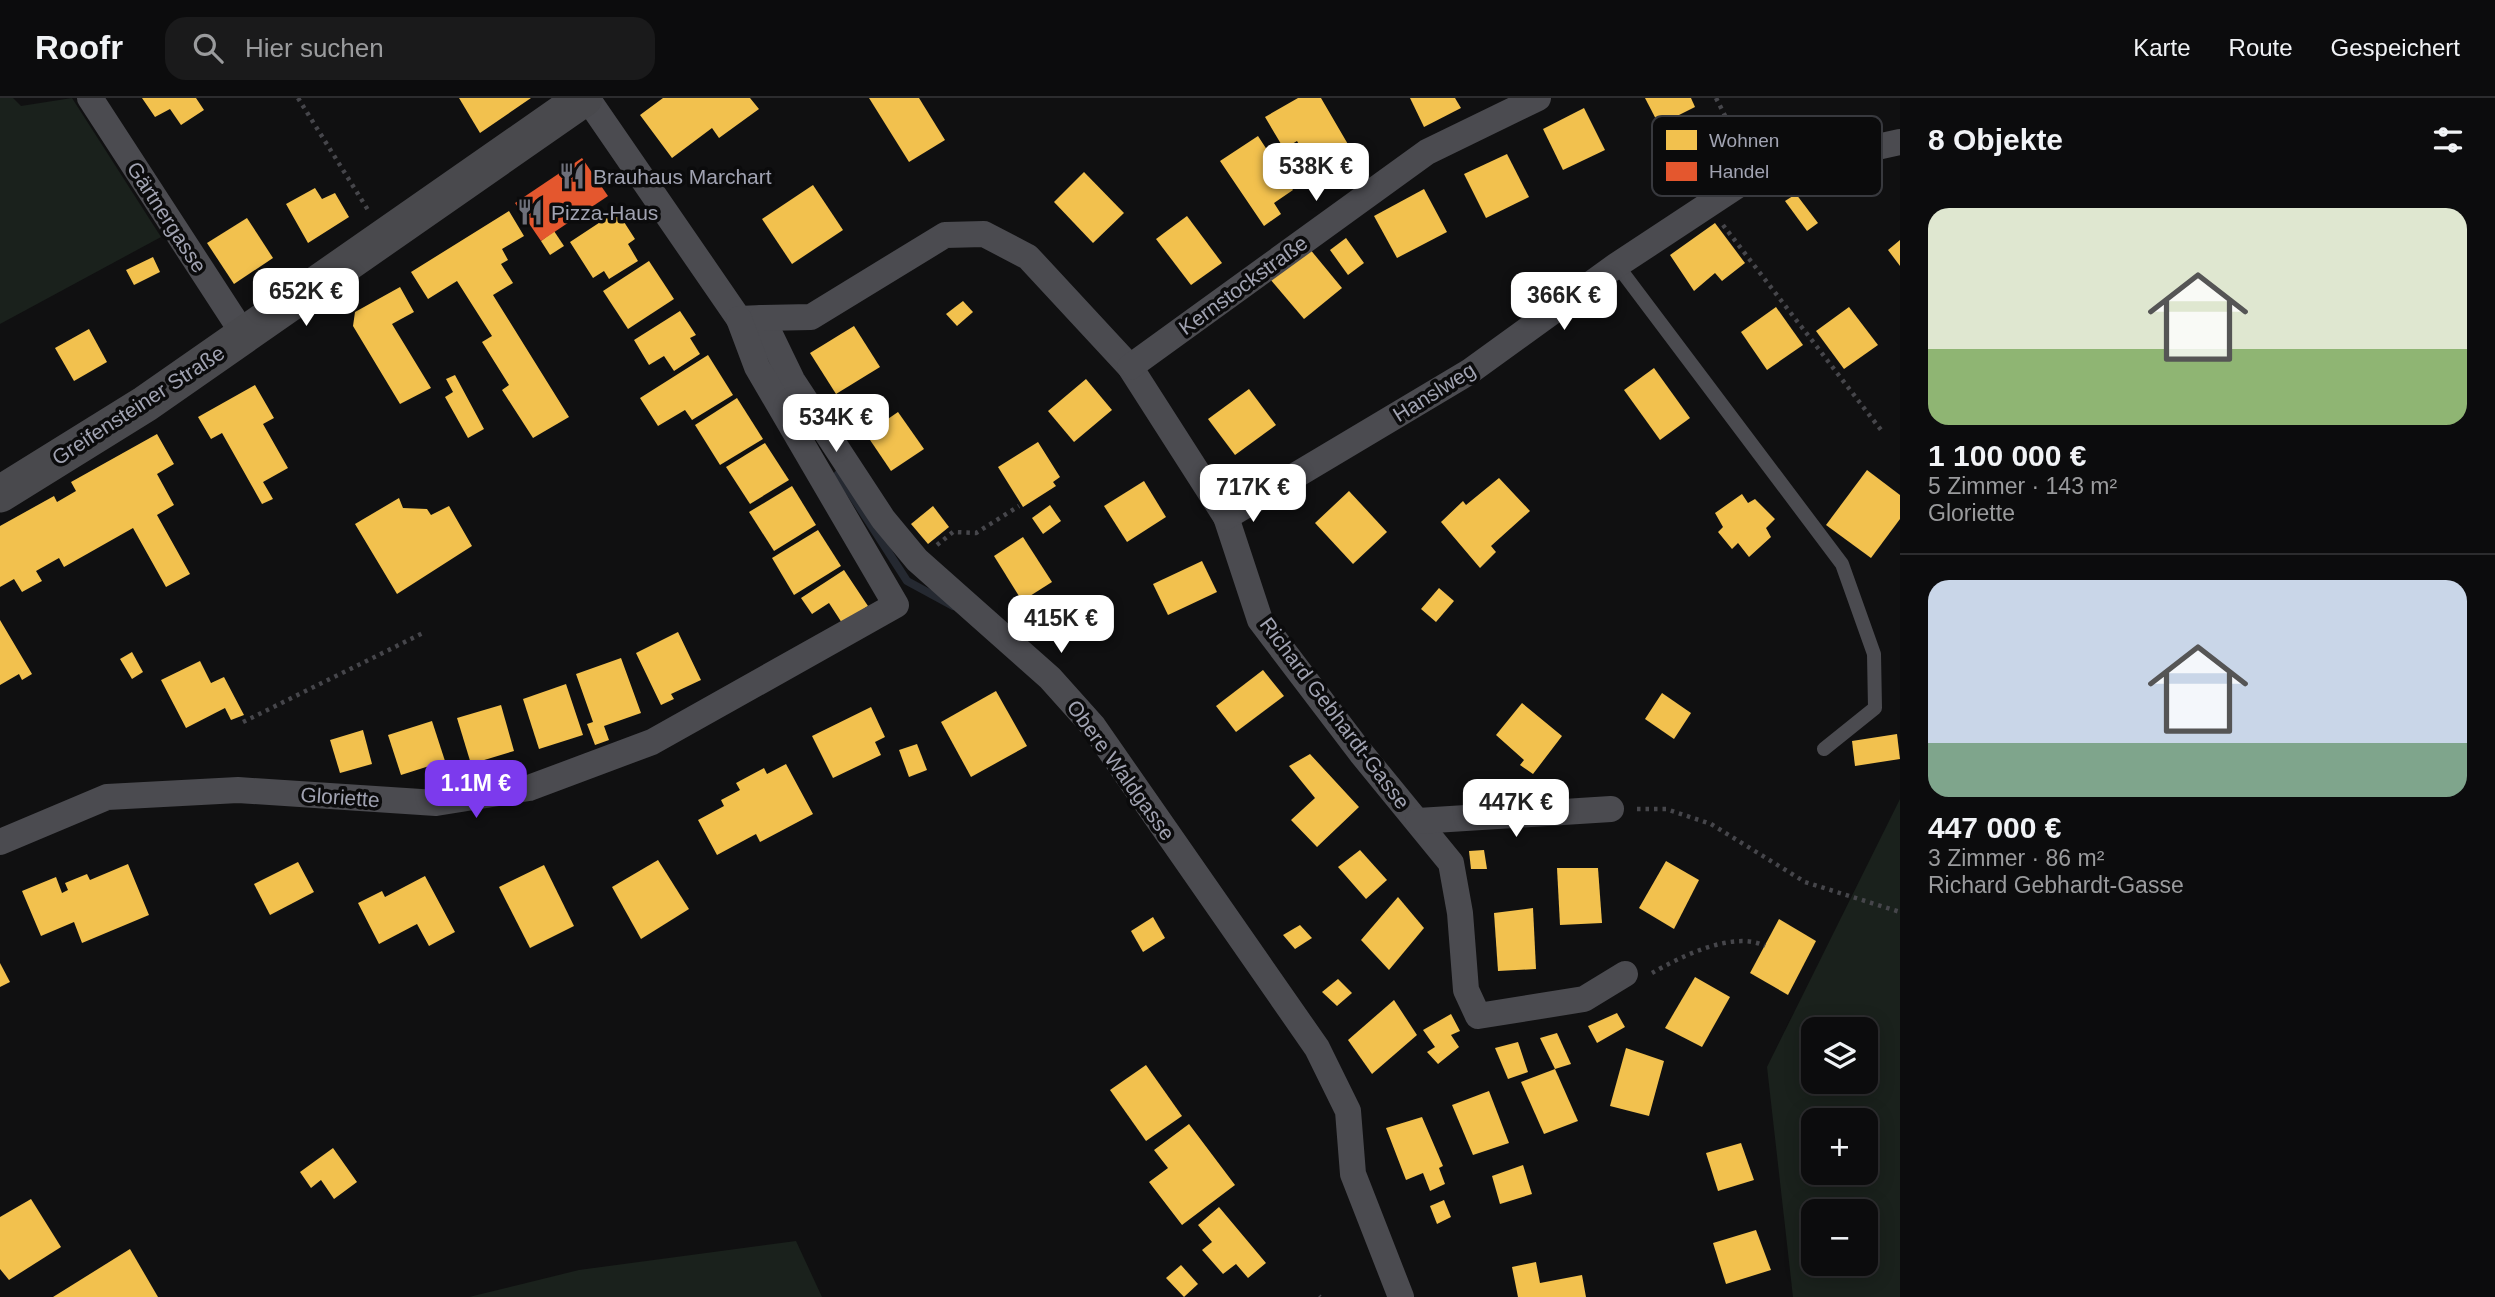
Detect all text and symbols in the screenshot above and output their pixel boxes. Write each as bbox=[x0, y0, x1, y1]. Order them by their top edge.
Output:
search box bbox=[165, 17, 655, 80]
text: Roofr bbox=[35, 29, 123, 66]
icon: search bbox=[189, 29, 227, 67]
text: Hier suchen bbox=[245, 33, 384, 63]
text: Karte bbox=[2133, 34, 2191, 61]
text: Route bbox=[2229, 34, 2293, 61]
text: Gespeichert bbox=[2331, 34, 2460, 61]
legend bbox=[1652, 116, 1882, 196]
icon: filters bbox=[2429, 121, 2467, 159]
text: 8 Objekte bbox=[1928, 123, 2063, 156]
text: Wohnen bbox=[1709, 130, 1779, 151]
pin: 538K € bbox=[1259, 144, 1373, 203]
text: 538K € bbox=[1279, 153, 1353, 179]
street label: Gärtnergasse bbox=[123, 157, 211, 277]
restaurant icon: Brauhaus Marchart bbox=[557, 161, 587, 191]
text: Handel bbox=[1709, 161, 1769, 182]
place label: Brauhaus Marchart bbox=[593, 165, 772, 188]
restaurant icon: Pizza-Haus bbox=[515, 197, 545, 227]
place label: Pizza-Haus bbox=[551, 201, 658, 224]
street label: Kernstockstraße bbox=[1174, 231, 1312, 339]
icon: home bbox=[2135, 254, 2261, 380]
pin: 652K € bbox=[249, 268, 363, 328]
pin: 366K € bbox=[1507, 272, 1621, 332]
text: 652K € bbox=[269, 278, 343, 304]
text: 366K € bbox=[1527, 282, 1601, 308]
street label: Greifensteiner Straße bbox=[48, 341, 228, 469]
street label: Hanslweg bbox=[1389, 358, 1479, 426]
pin: 534K € bbox=[779, 394, 893, 454]
text: 534K € bbox=[799, 404, 873, 430]
text: 1 100 000 € bbox=[1928, 439, 2086, 472]
pin: 717K € bbox=[1196, 464, 1310, 524]
text: 5 Zimmer · 143 m² bbox=[1928, 473, 2117, 499]
text: 717K € bbox=[1216, 474, 1290, 500]
text: Gloriette bbox=[1928, 500, 2015, 526]
pin: 415K € bbox=[1004, 596, 1118, 655]
text: 415K € bbox=[1024, 605, 1098, 631]
street label: Richard Gebhardt-Gasse bbox=[1256, 613, 1414, 813]
icon: home bbox=[2135, 626, 2261, 752]
street label: Obere Waldgasse bbox=[1063, 696, 1179, 844]
pin: 1.1M € bbox=[419, 760, 533, 820]
text: 1.1M € bbox=[441, 770, 511, 796]
pin: 447K € bbox=[1459, 780, 1573, 839]
street label: Gloriette bbox=[300, 783, 380, 811]
text: 447K € bbox=[1479, 789, 1553, 815]
text: 447 000 € bbox=[1928, 811, 2061, 844]
text: 3 Zimmer · 86 m² bbox=[1928, 845, 2104, 871]
text: Richard Gebhardt-Gasse bbox=[1928, 872, 2184, 898]
map controls bbox=[1801, 1017, 1878, 1276]
button: layers bbox=[1801, 1017, 1878, 1094]
button: + bbox=[1801, 1108, 1878, 1185]
button: − bbox=[1801, 1199, 1878, 1276]

